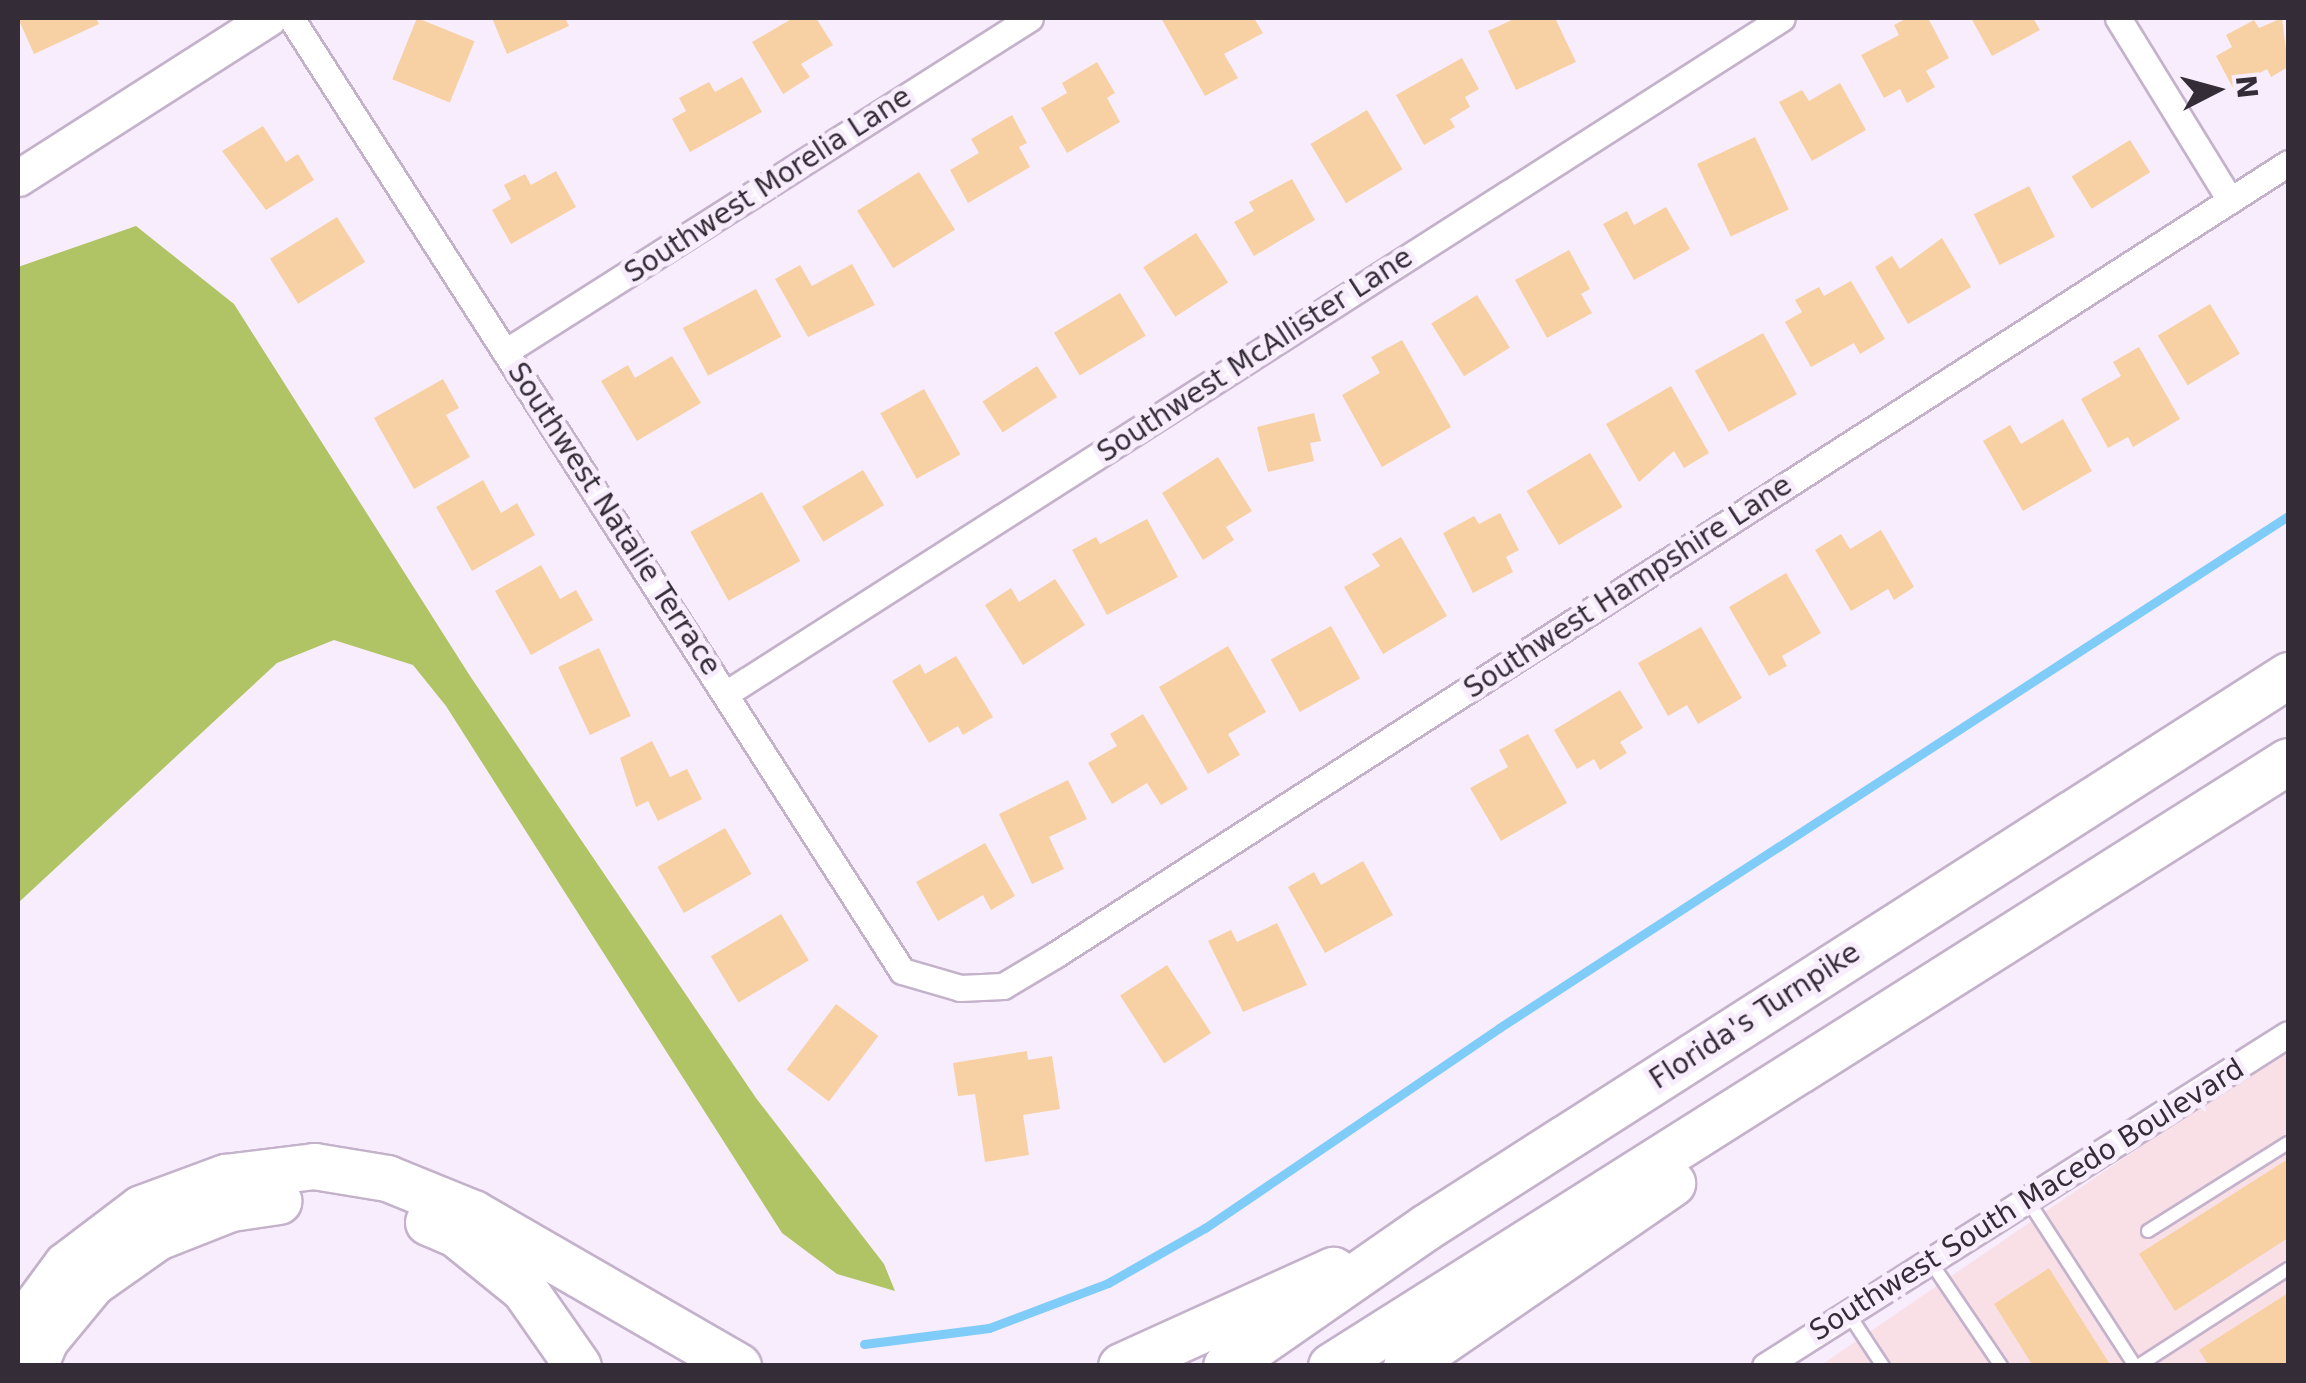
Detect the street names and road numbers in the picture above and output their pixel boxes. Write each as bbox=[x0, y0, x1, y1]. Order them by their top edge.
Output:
street label: Southwest Morelia Lane bbox=[618, 80, 918, 290]
street label: Southwest McAllister Lane bbox=[1091, 240, 1419, 470]
street label: Southwest Natalie Terrace bbox=[500, 356, 728, 682]
street label: Southwest Hampshire Lane bbox=[1458, 468, 1798, 706]
street label: Florida's Turnpike bbox=[1644, 936, 1866, 1096]
street label: Southwest South Macedo Boulevard bbox=[1804, 1052, 2250, 1348]

